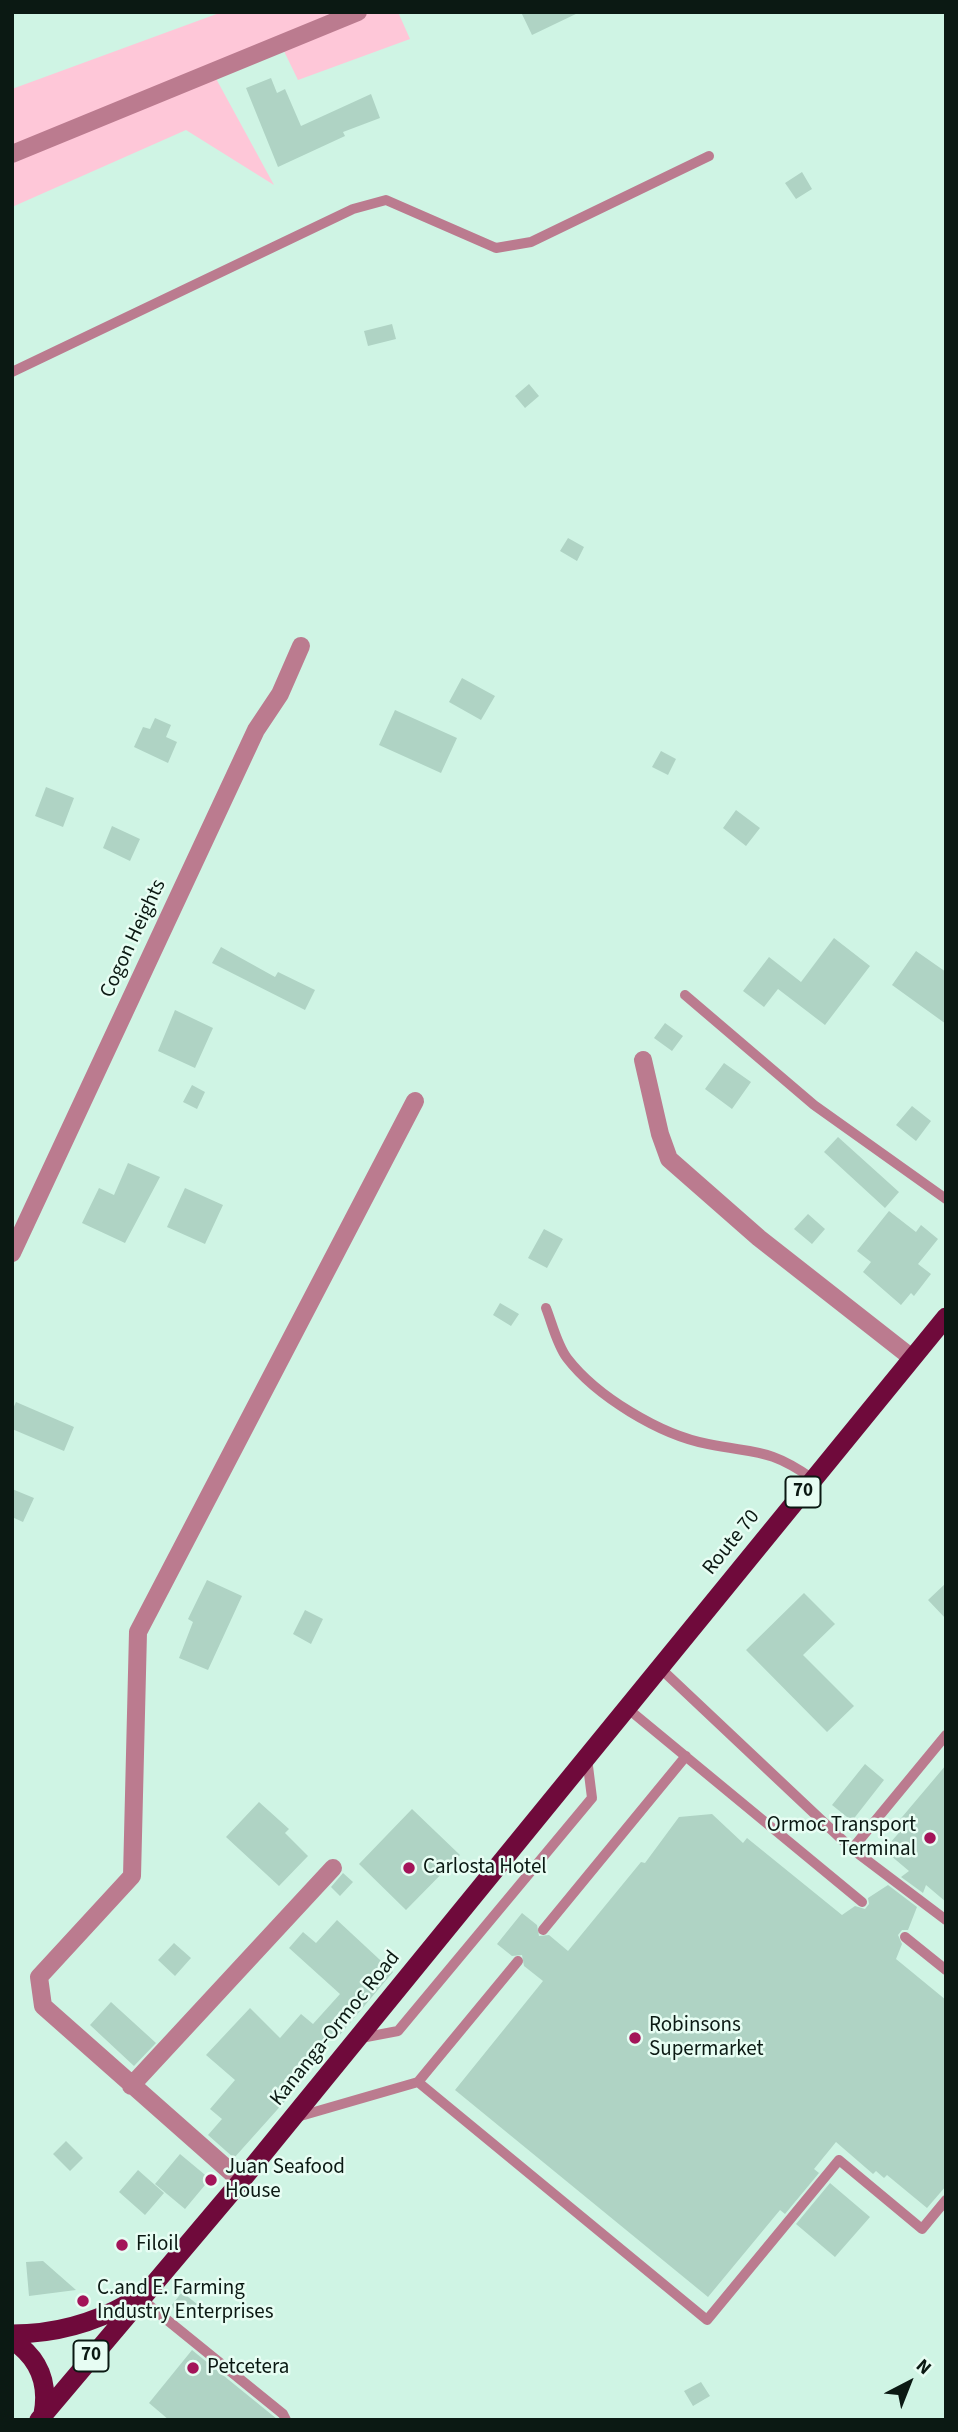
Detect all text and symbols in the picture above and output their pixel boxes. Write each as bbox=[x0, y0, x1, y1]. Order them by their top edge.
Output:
street label: Cogon Heights bbox=[96, 876, 172, 1002]
road number: 70 bbox=[786, 1476, 820, 1508]
street label: Route 70 bbox=[698, 1505, 766, 1581]
place label: Ormoc Transport Terminal bbox=[767, 1813, 916, 1863]
marker: Ormoc Transport Terminal bbox=[922, 1830, 938, 1846]
place label: Carlosta Hotel bbox=[423, 1855, 547, 1881]
marker: Carlosta Hotel bbox=[401, 1860, 417, 1876]
street label: Kananga-Ormoc Road bbox=[266, 1946, 406, 2112]
place label: Robinsons Supermarket bbox=[649, 2013, 764, 2063]
marker: Robinsons Supermarket bbox=[627, 2030, 643, 2046]
place label: Juan Seafood House bbox=[225, 2155, 345, 2205]
marker: Juan Seafood House bbox=[203, 2172, 219, 2188]
place label: Filoil bbox=[136, 2232, 179, 2258]
marker: Filoil bbox=[114, 2237, 130, 2253]
place label: C.and E. Farming Industry Enterprises bbox=[97, 2276, 274, 2326]
marker: C.and E. Farming Industry Enterprises bbox=[75, 2293, 91, 2309]
road number: 70 bbox=[74, 2340, 108, 2372]
north arrow bbox=[874, 2348, 944, 2418]
text: N bbox=[910, 2353, 937, 2381]
place label: Petcetera bbox=[207, 2355, 289, 2381]
marker: Petcetera bbox=[185, 2360, 201, 2376]

